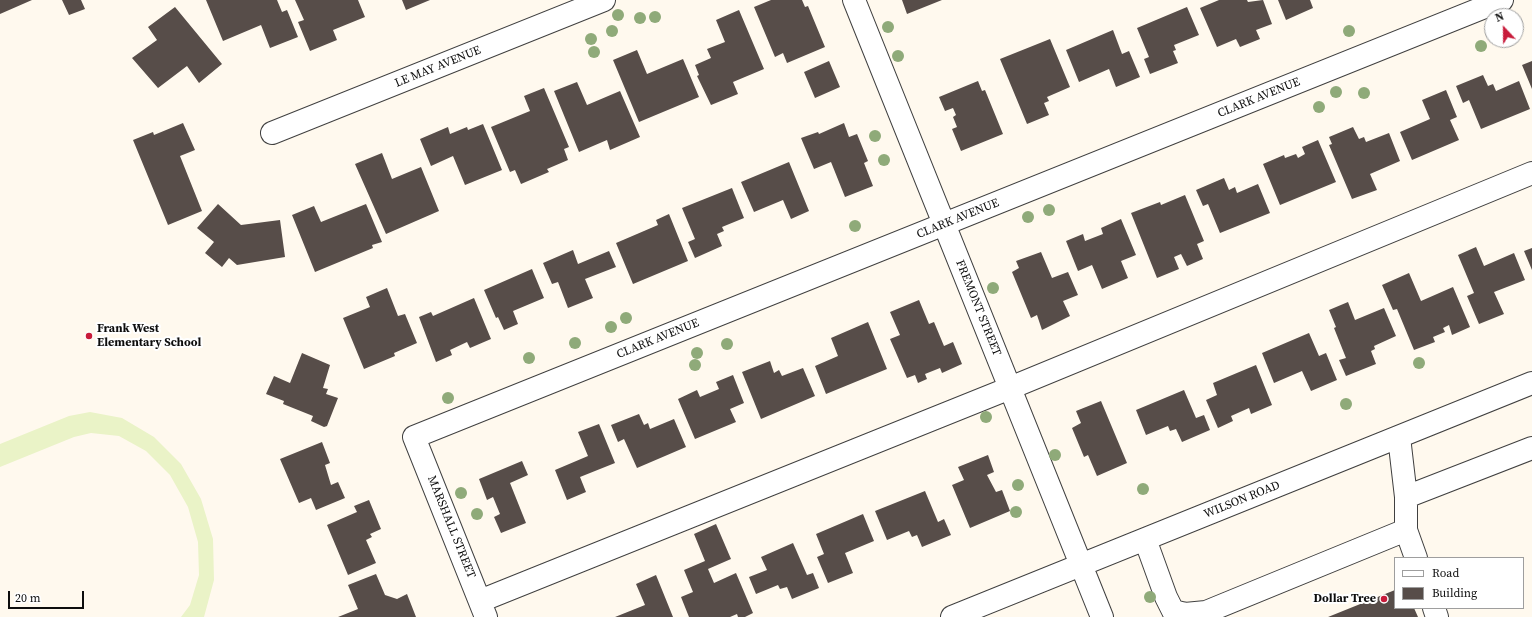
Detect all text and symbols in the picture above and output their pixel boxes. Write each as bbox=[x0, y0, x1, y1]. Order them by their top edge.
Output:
north arrow bbox=[1484, 8, 1524, 48]
text: N bbox=[1493, 9, 1506, 26]
street label: LE MAY AVENUE bbox=[393, 43, 483, 91]
street label: CLARK AVENUE bbox=[1216, 75, 1302, 121]
street label: CLARK AVENUE bbox=[915, 196, 1001, 242]
street label: FREMONT STREET bbox=[952, 258, 1004, 358]
street label: CLARK AVENUE bbox=[615, 316, 701, 362]
place label: Frank West Elementary School bbox=[97, 322, 201, 350]
marker: Frank West Elementary School bbox=[84, 331, 94, 341]
street label: MARSHALL STREET bbox=[424, 474, 478, 580]
street label: WILSON ROAD bbox=[1202, 478, 1282, 522]
legend bbox=[1394, 557, 1524, 609]
text: Road bbox=[1432, 565, 1459, 581]
scale bar bbox=[10, 583, 86, 609]
text: Building bbox=[1432, 585, 1477, 601]
text: 20 m bbox=[15, 590, 41, 606]
place label: Dollar Tree bbox=[1314, 592, 1376, 606]
marker: Dollar Tree bbox=[1379, 594, 1389, 604]

